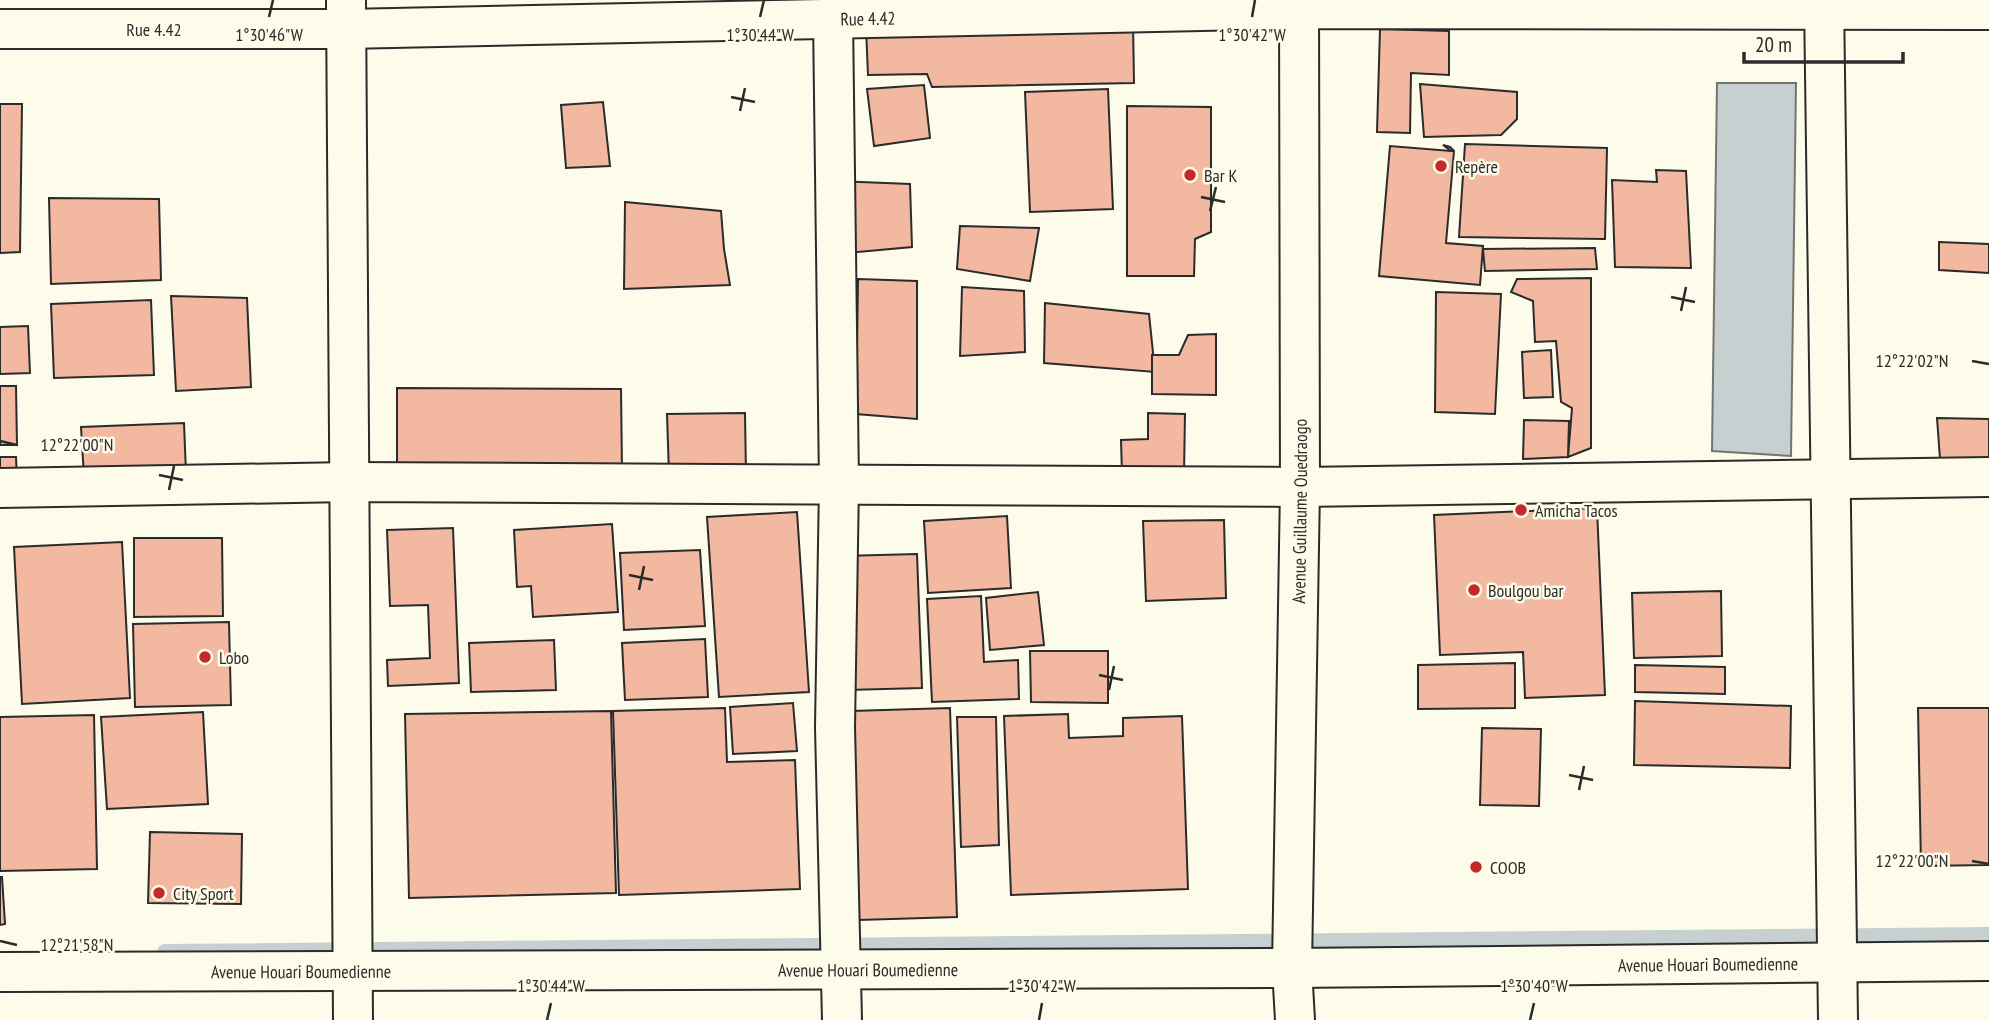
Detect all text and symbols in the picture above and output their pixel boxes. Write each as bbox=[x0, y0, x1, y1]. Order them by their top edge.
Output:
street label: Rue 4.42 bbox=[840, 6, 896, 30]
street label: Rue 4.42 bbox=[126, 18, 182, 41]
scale bar bbox=[1744, 21, 1903, 65]
text: 1°30'46"W bbox=[235, 23, 303, 46]
text: 1°30'44"W bbox=[726, 23, 794, 46]
text: 1°30'42"W bbox=[1218, 23, 1286, 46]
text: 20 m bbox=[1755, 31, 1792, 58]
place label: Repère bbox=[1455, 155, 1498, 178]
marker: Repère bbox=[1433, 158, 1449, 174]
place label: Bar K bbox=[1204, 164, 1237, 187]
marker: Bar K bbox=[1182, 167, 1198, 183]
text: 12°22'02"N bbox=[1876, 349, 1948, 372]
street label: Avenue Guillaume Ouedraogo bbox=[1287, 419, 1312, 604]
text: 12°22'00"N bbox=[41, 433, 113, 456]
place label: Amicha Tacos bbox=[1535, 499, 1618, 522]
marker: Amicha Tacos bbox=[1513, 502, 1529, 518]
place label: Boulgou bar bbox=[1488, 579, 1563, 602]
marker: Boulgou bar bbox=[1466, 582, 1482, 598]
place label: Lobo bbox=[219, 646, 249, 669]
marker: Lobo bbox=[197, 649, 213, 665]
text: 12°22'00"N bbox=[1876, 849, 1948, 872]
place label: COOB bbox=[1490, 856, 1526, 879]
marker: COOB bbox=[1468, 859, 1484, 875]
place label: City Sport bbox=[173, 882, 234, 905]
marker: City Sport bbox=[151, 885, 167, 901]
text: 12°21'58"N bbox=[41, 933, 113, 956]
street label: Avenue Houari Boumedienne bbox=[1618, 951, 1798, 976]
street label: Avenue Houari Boumedienne bbox=[778, 958, 958, 981]
street label: Avenue Houari Boumedienne bbox=[211, 959, 391, 983]
text: 1°30'44"W bbox=[517, 974, 585, 997]
text: 1°30'42"W bbox=[1008, 974, 1076, 997]
text: 1°30'40"W bbox=[1500, 974, 1568, 997]

